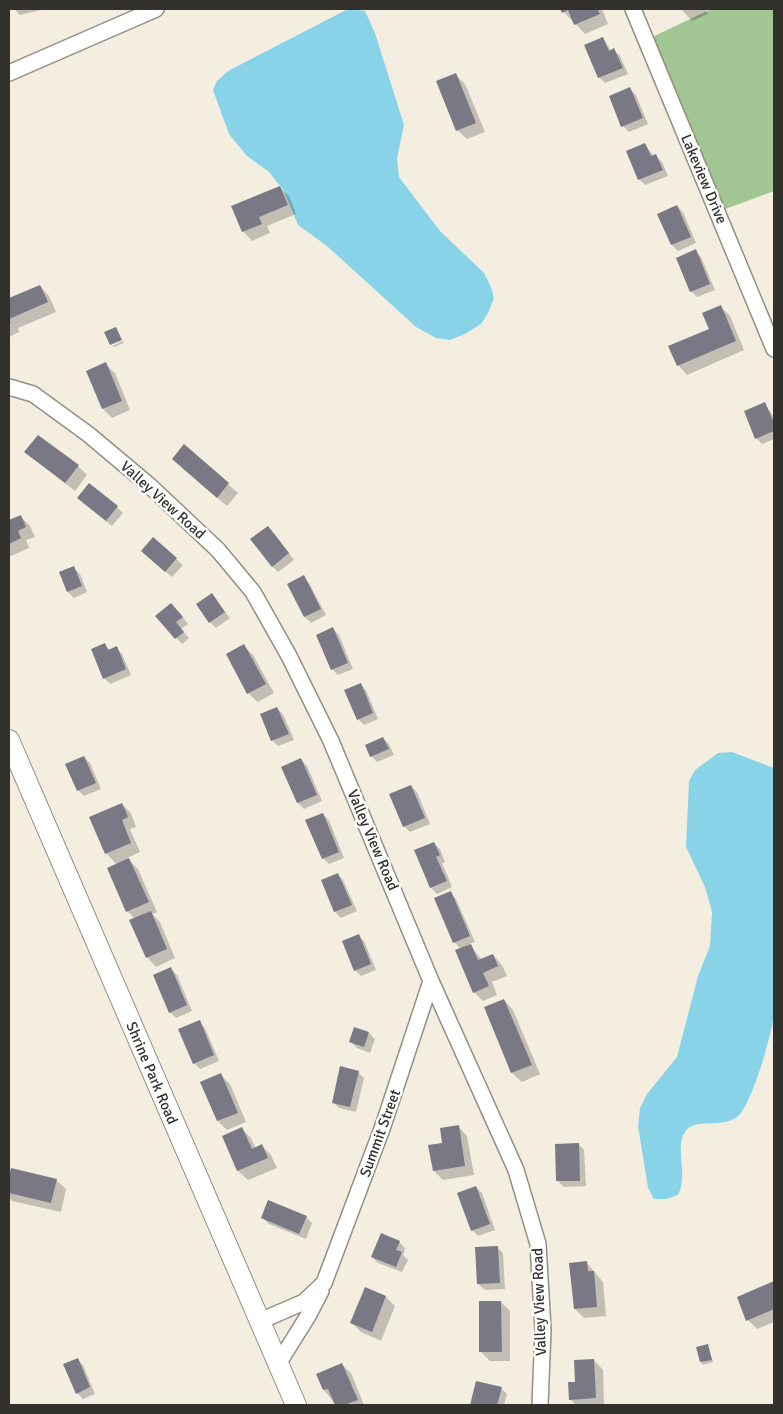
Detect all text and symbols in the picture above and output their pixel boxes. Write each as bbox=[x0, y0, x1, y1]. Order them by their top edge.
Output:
street label: Lakeview Drive bbox=[677, 132, 731, 226]
street label: Valley View Road bbox=[117, 457, 209, 543]
street label: Valley View Road bbox=[344, 787, 402, 893]
street label: Shrine Park Road bbox=[122, 1019, 182, 1127]
street label: Summit Street bbox=[356, 1087, 404, 1179]
street label: Valley View Road bbox=[528, 1248, 550, 1356]

